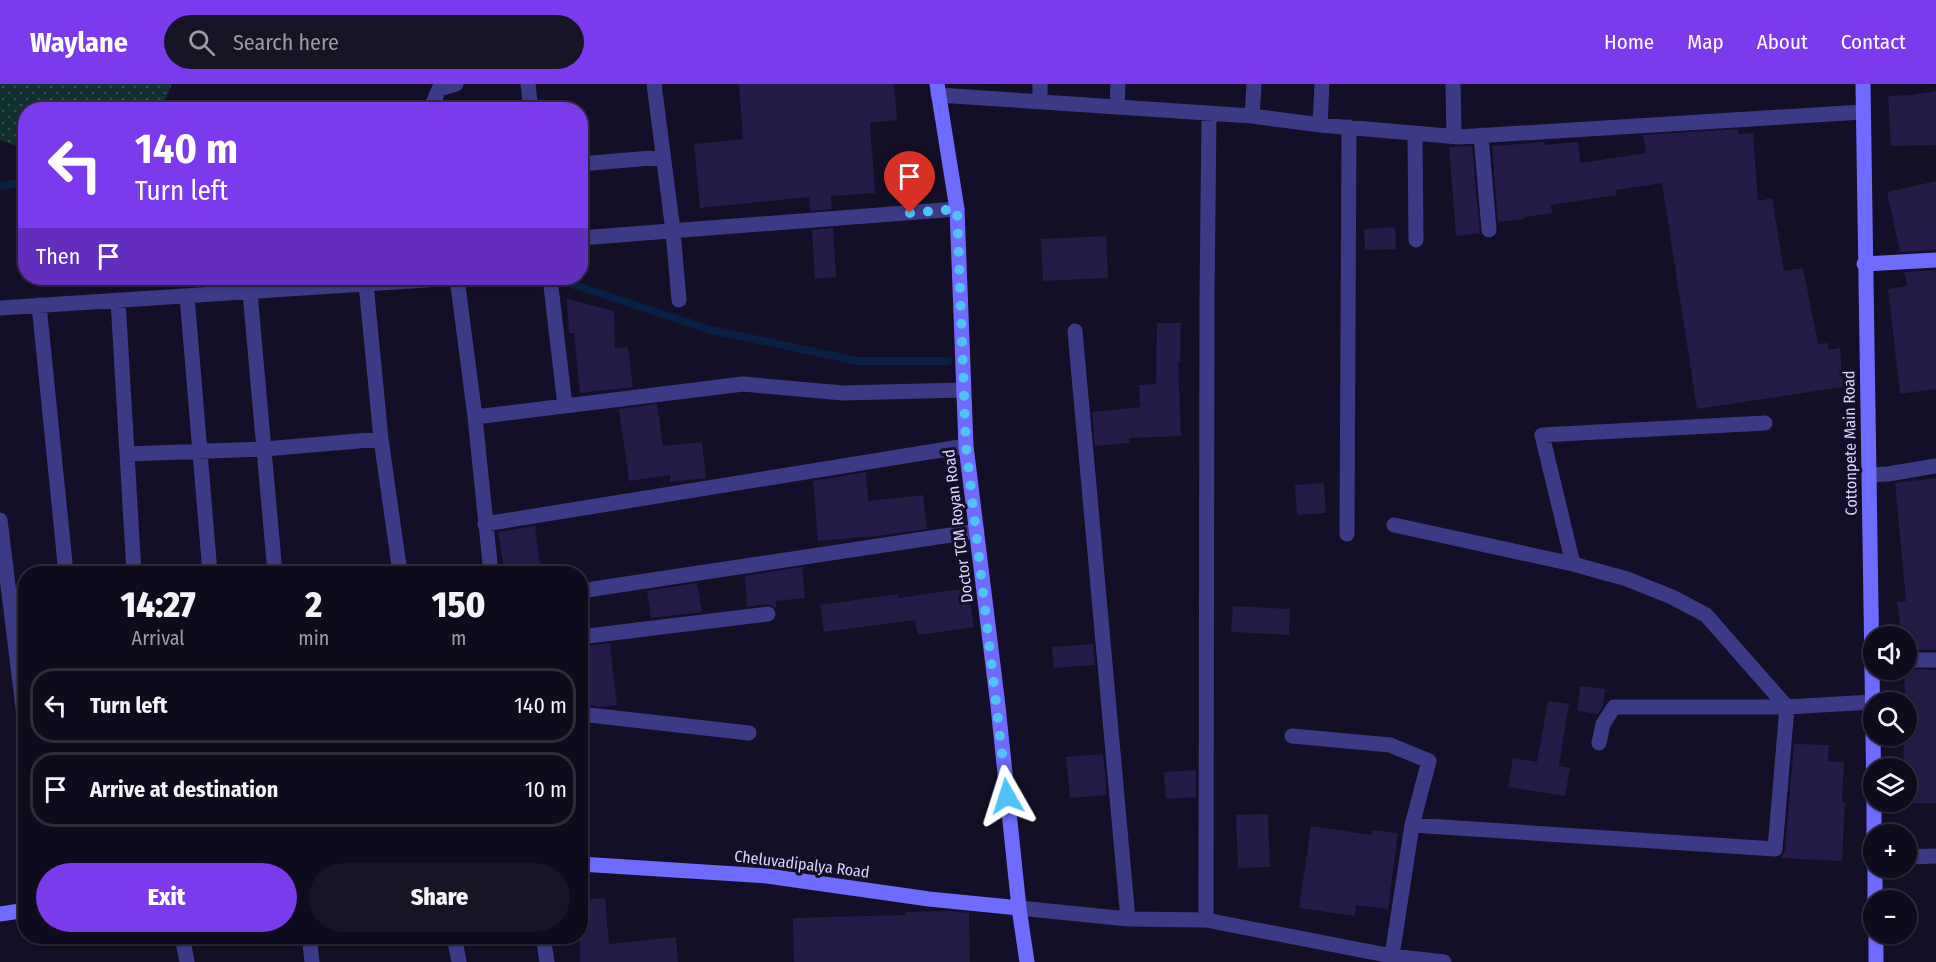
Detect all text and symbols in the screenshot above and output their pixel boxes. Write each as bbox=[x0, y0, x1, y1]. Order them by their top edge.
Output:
search box bbox=[164, 15, 584, 69]
text: Waylane bbox=[30, 26, 128, 59]
icon: search bbox=[185, 26, 218, 59]
text: Search here bbox=[233, 29, 339, 56]
text: Home bbox=[1604, 29, 1654, 55]
text: Map bbox=[1687, 29, 1724, 55]
text: About bbox=[1757, 29, 1808, 55]
text: Contact bbox=[1841, 29, 1906, 55]
text: 140 m bbox=[135, 124, 238, 174]
icon: left bbox=[36, 126, 114, 204]
pin bbox=[884, 151, 935, 213]
icon: arrive bbox=[893, 160, 926, 193]
text: Turn left bbox=[135, 175, 228, 207]
icon: arrive bbox=[92, 240, 125, 273]
text: Then bbox=[36, 243, 80, 270]
street label: Cottonpete Main Road bbox=[1839, 370, 1861, 516]
street label: Doctor TCM Royan Road bbox=[939, 448, 977, 604]
text: 14:27 bbox=[121, 583, 196, 627]
text: 2 bbox=[305, 583, 322, 627]
text: 150 bbox=[432, 583, 485, 627]
text: Arrival bbox=[132, 626, 185, 650]
text: min bbox=[298, 626, 329, 650]
text: m bbox=[451, 626, 466, 650]
map controls bbox=[1863, 626, 1917, 944]
button: sound bbox=[1863, 626, 1917, 680]
icon: left bbox=[39, 689, 72, 722]
text: Turn left bbox=[90, 692, 168, 719]
text: 140 m bbox=[514, 692, 567, 719]
button: search bbox=[1863, 692, 1917, 746]
button: layers bbox=[1863, 758, 1917, 812]
position arrow bbox=[975, 764, 1039, 828]
icon: arrive bbox=[39, 773, 72, 806]
text: Arrive at destination bbox=[90, 776, 278, 803]
text: 10 m bbox=[525, 776, 567, 803]
button: + bbox=[1863, 824, 1917, 878]
street label: Cheluvadipalya Road bbox=[733, 846, 871, 882]
button: Exit bbox=[36, 863, 297, 932]
button: Share bbox=[309, 863, 570, 932]
button: − bbox=[1863, 890, 1917, 944]

